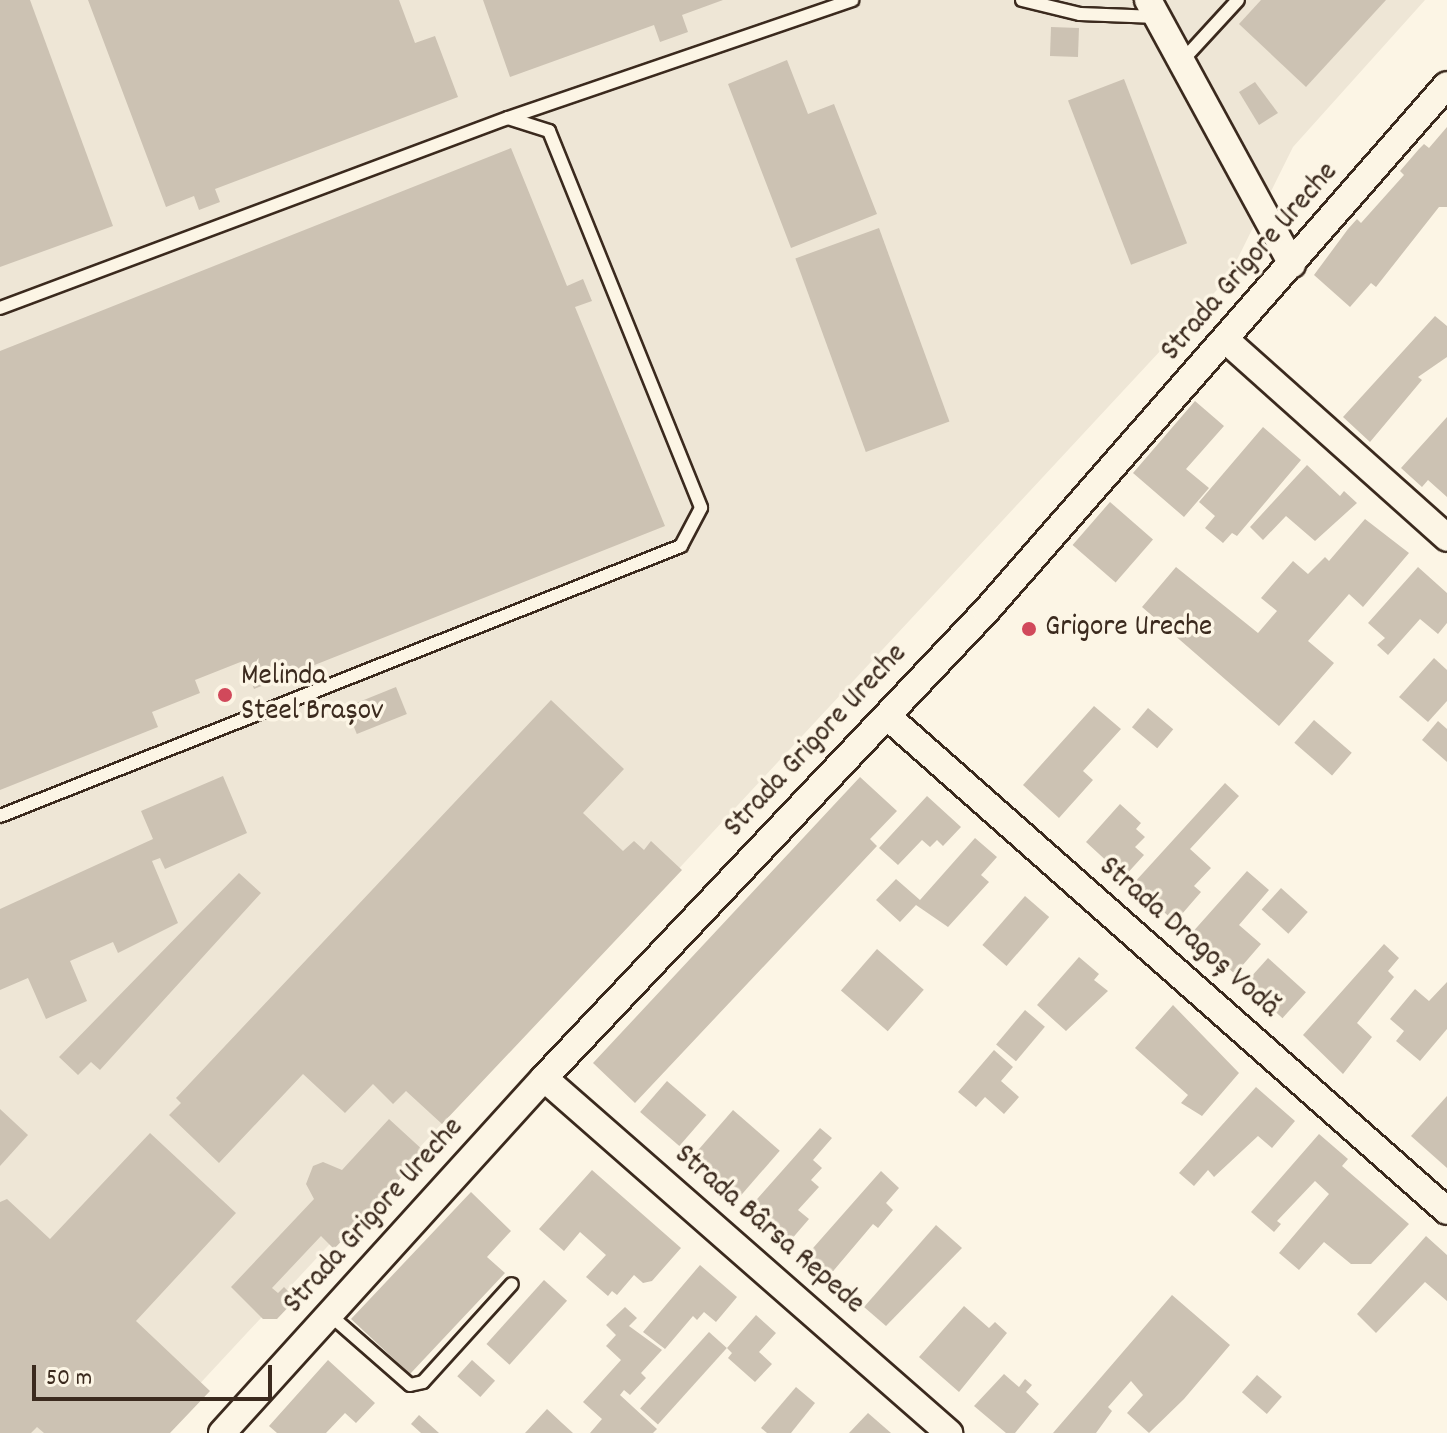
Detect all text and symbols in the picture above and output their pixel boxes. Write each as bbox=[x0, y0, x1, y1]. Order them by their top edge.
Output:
street label: Strada Grigore Ureche bbox=[1155, 156, 1347, 370]
place label: Grigore Ureche bbox=[1045, 611, 1212, 647]
marker: Grigore Ureche bbox=[1020, 620, 1038, 638]
street label: Strada Grigore Ureche bbox=[718, 638, 916, 846]
place label: Melinda Steel Brașov bbox=[241, 660, 384, 730]
marker: Melinda Steel Brașov bbox=[216, 686, 234, 704]
street label: Strada Dragoș Vodă bbox=[1090, 851, 1286, 1027]
street label: Strada Grigore Ureche bbox=[277, 1111, 473, 1323]
street label: Strada Bârsa Repede bbox=[665, 1139, 871, 1323]
scale bar bbox=[36, 1349, 276, 1399]
text: 50 m bbox=[46, 1362, 92, 1396]

